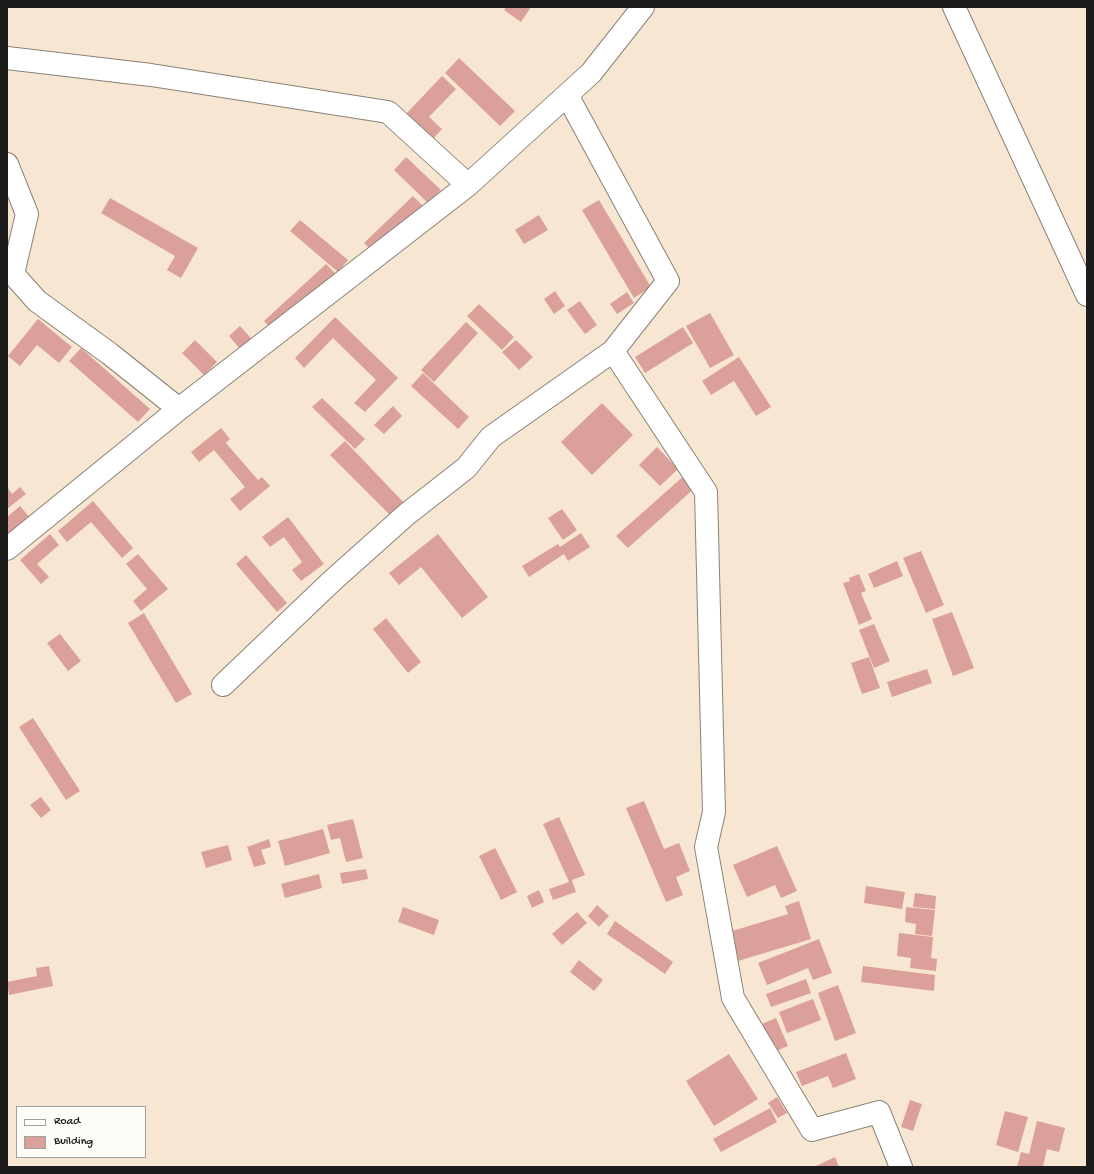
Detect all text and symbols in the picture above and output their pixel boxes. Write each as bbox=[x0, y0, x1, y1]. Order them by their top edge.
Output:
legend bbox=[16, 1106, 146, 1158]
text: Road bbox=[54, 1115, 80, 1129]
text: Building bbox=[54, 1135, 93, 1149]

